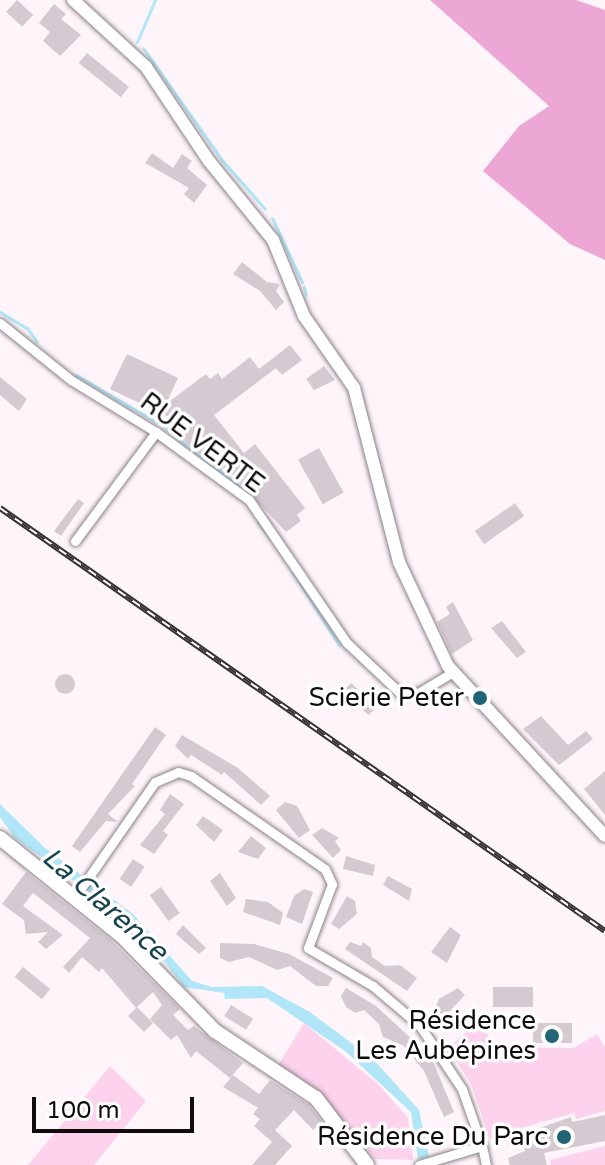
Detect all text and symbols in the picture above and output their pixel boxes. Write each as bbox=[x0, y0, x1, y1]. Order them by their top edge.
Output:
street label: RUE VERTE bbox=[134, 386, 270, 500]
place label: Scierie Peter bbox=[309, 682, 464, 714]
marker: Scierie Peter bbox=[471, 689, 489, 707]
water label: La Clarence bbox=[35, 840, 175, 968]
place label: Résidence Les Aubépines bbox=[355, 1005, 536, 1066]
marker: Résidence Les Aubépines bbox=[543, 1027, 561, 1045]
scale bar bbox=[36, 1081, 198, 1131]
text: 100 m bbox=[46, 1096, 120, 1125]
place label: Résidence Du Parc bbox=[317, 1121, 548, 1153]
marker: Résidence Du Parc bbox=[555, 1128, 573, 1146]

